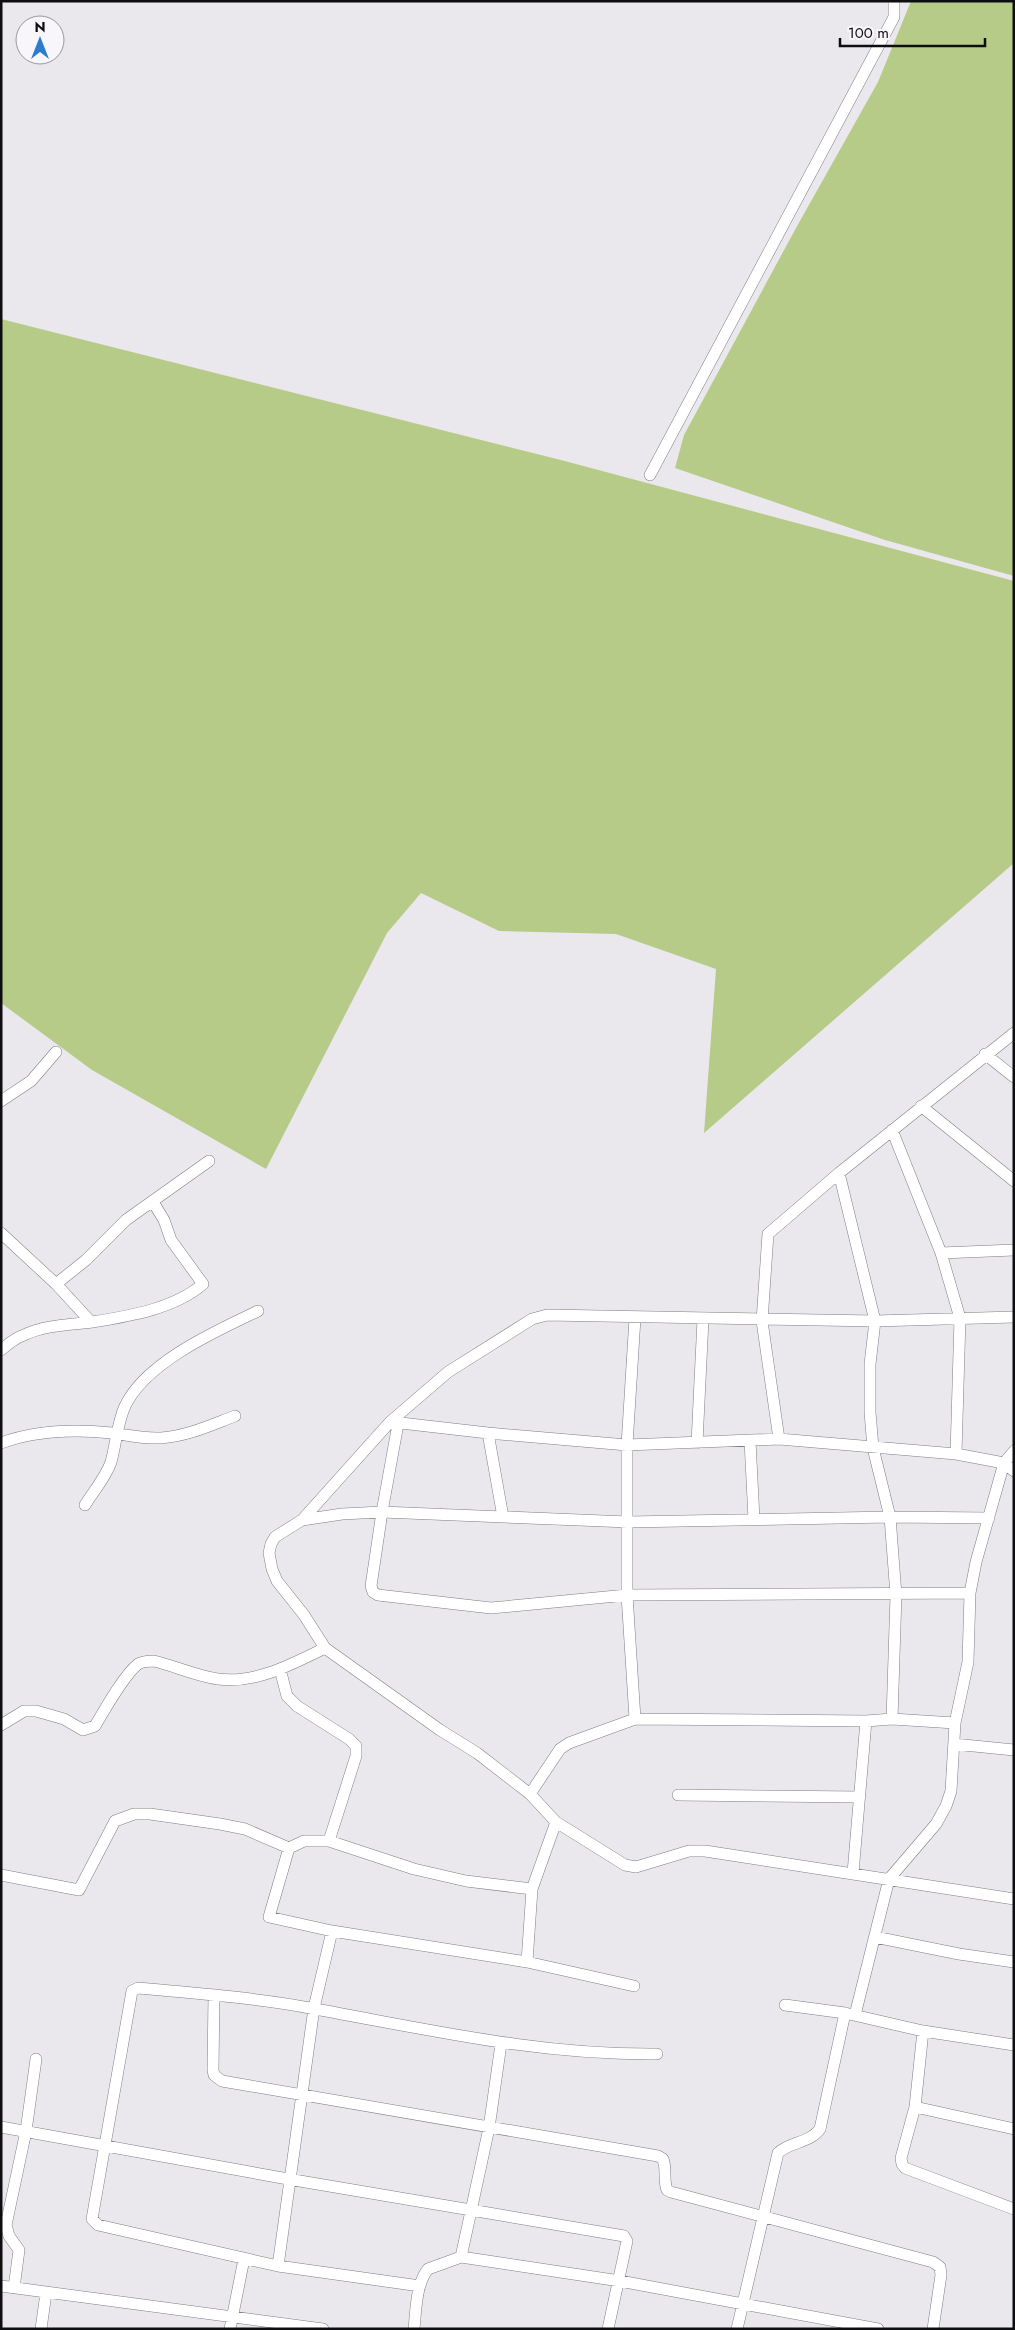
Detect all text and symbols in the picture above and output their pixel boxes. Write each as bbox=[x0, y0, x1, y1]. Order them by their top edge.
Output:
north arrow bbox=[15, 15, 65, 65]
scale bar bbox=[840, 15, 985, 47]
text: N bbox=[34, 17, 46, 37]
text: 100 m bbox=[848, 22, 889, 44]

